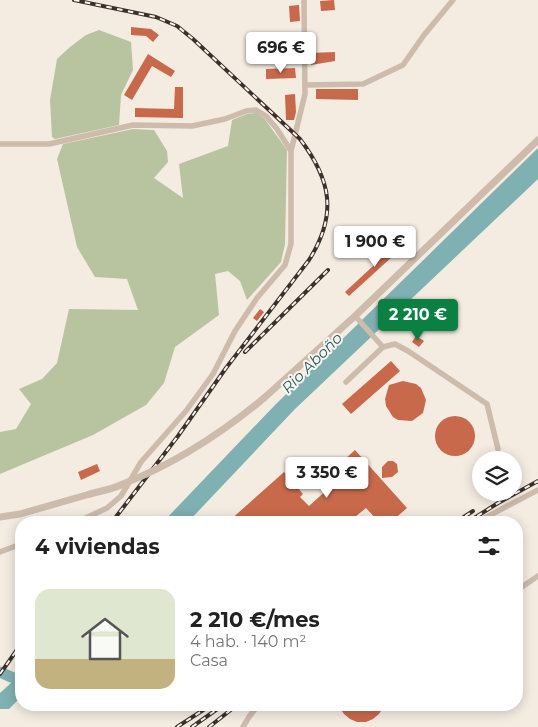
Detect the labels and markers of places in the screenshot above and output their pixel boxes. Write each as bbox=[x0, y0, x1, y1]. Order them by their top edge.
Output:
pin: 696 € bbox=[246, 32, 316, 74]
pin: 1 900 € bbox=[329, 226, 421, 268]
pin: 2 210 € bbox=[372, 298, 464, 341]
pin: 3 350 € bbox=[281, 456, 373, 499]

